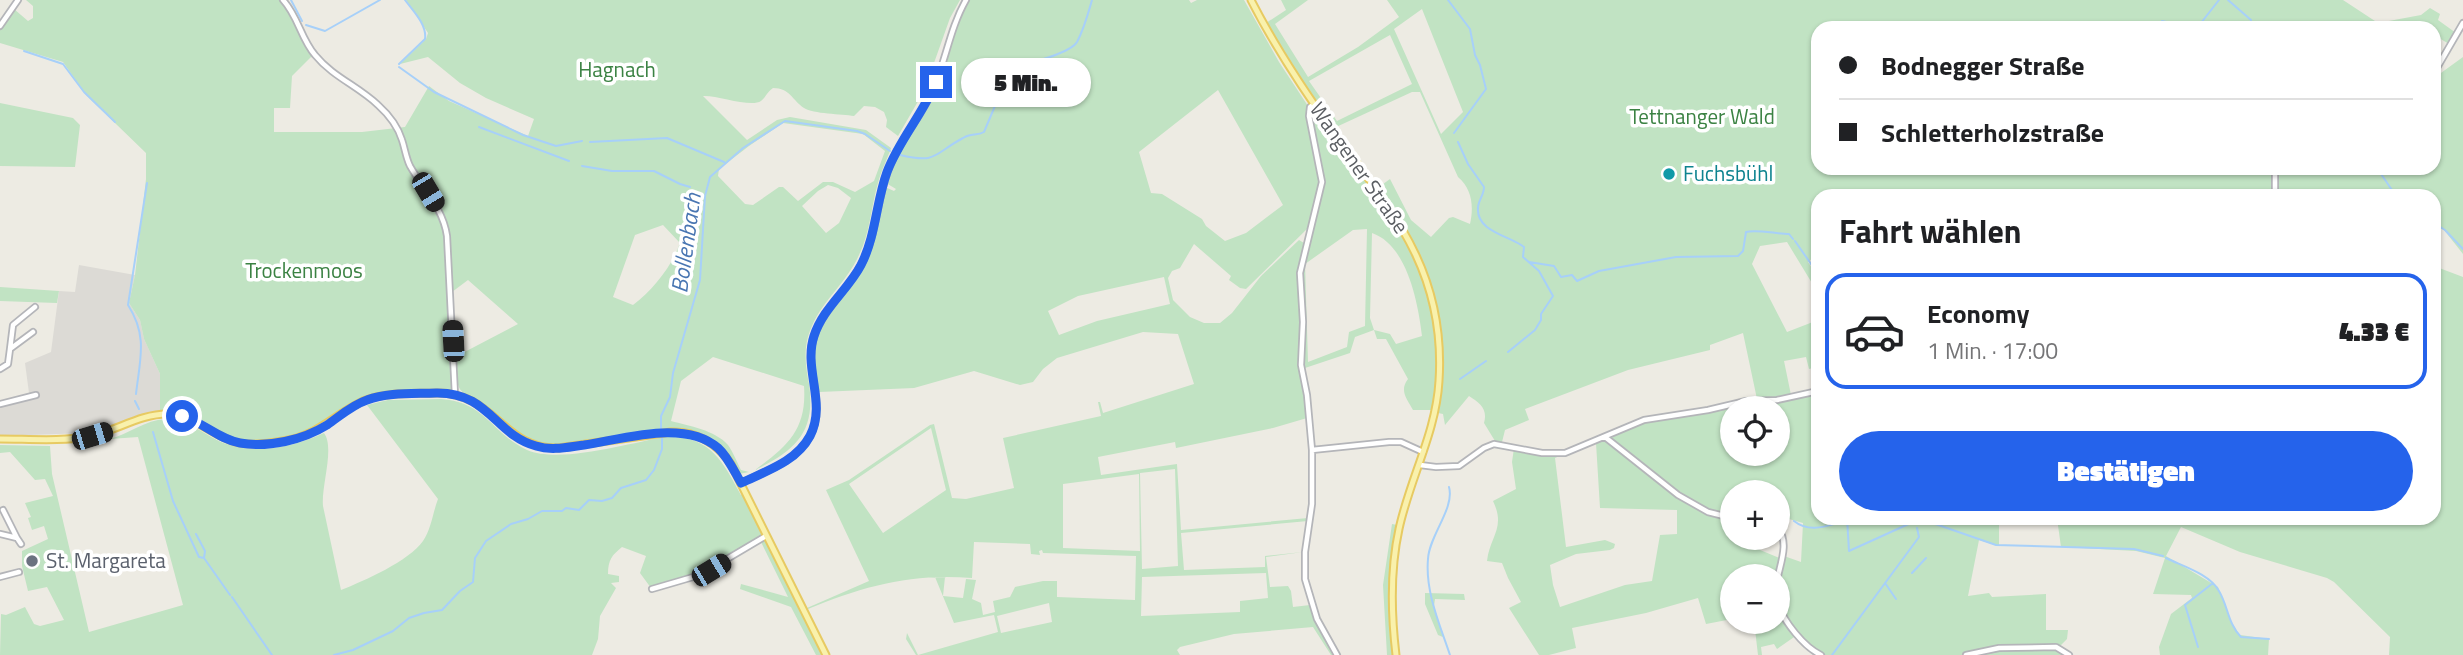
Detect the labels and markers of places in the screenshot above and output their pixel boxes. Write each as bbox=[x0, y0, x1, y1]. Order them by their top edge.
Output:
place label: Fuchsbühl bbox=[1683, 157, 1773, 189]
marker: Fuchsbühl bbox=[1661, 166, 1677, 182]
place label: St. Margareta bbox=[46, 544, 166, 576]
marker: St. Margareta bbox=[24, 553, 40, 569]

